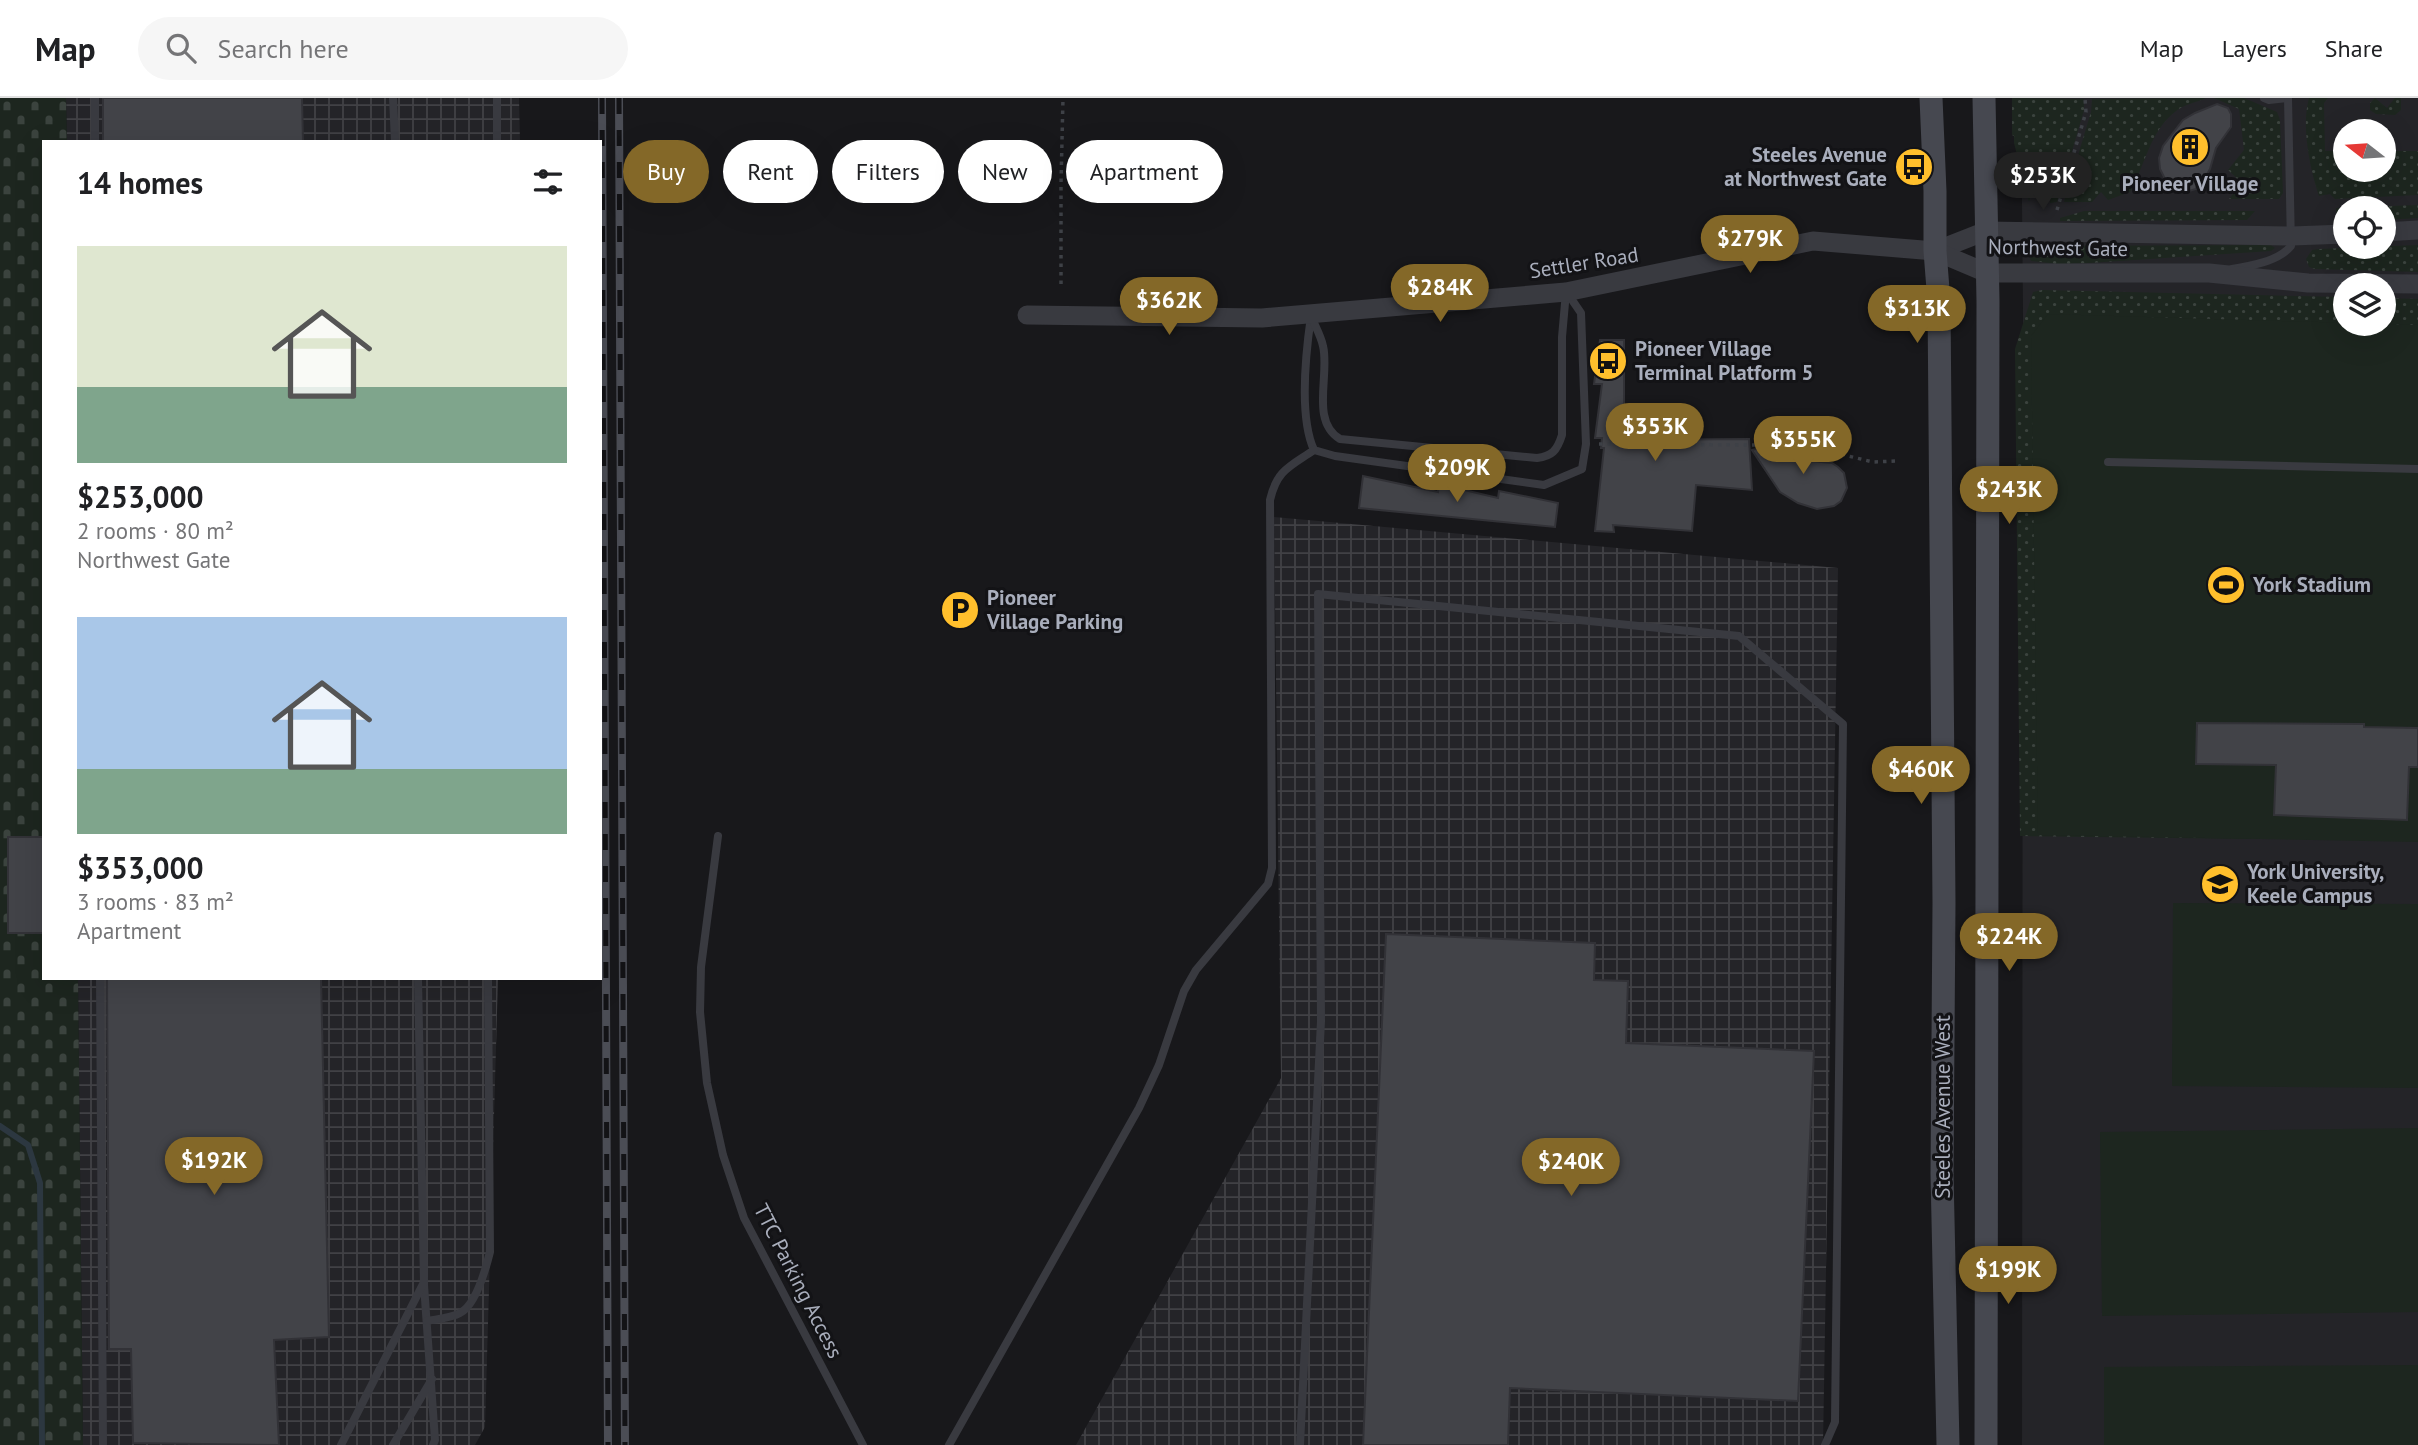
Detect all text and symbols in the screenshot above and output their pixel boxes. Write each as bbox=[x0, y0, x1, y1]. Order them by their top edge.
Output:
search box bbox=[138, 17, 628, 80]
text: Map bbox=[35, 27, 96, 70]
icon: search bbox=[162, 29, 200, 67]
text: Search here bbox=[218, 32, 349, 65]
text: Map bbox=[2140, 33, 2184, 64]
text: Layers bbox=[2222, 33, 2287, 64]
text: Share bbox=[2325, 33, 2383, 64]
north arrow bbox=[2333, 119, 2396, 182]
map controls bbox=[2333, 119, 2396, 336]
building icon: Pioneer Village bbox=[2169, 126, 2211, 168]
chip: Buy bbox=[623, 140, 709, 203]
chip: Rent bbox=[723, 140, 818, 203]
chip: Filters bbox=[832, 140, 944, 203]
chip: New bbox=[958, 140, 1052, 203]
chip: Apartment bbox=[1066, 140, 1223, 203]
place label: Steeles Avenue at Northwest Gate bbox=[1724, 141, 1887, 192]
bus stop icon: Steeles Avenue at Northwest Gate bbox=[1893, 146, 1935, 188]
pin: $253K bbox=[1994, 152, 2092, 212]
text: $253K bbox=[2010, 160, 2076, 189]
text: 14 homes bbox=[77, 163, 203, 202]
icon: filters bbox=[529, 163, 567, 201]
place label: Pioneer Village bbox=[2122, 170, 2258, 197]
button: locate bbox=[2333, 196, 2396, 259]
pin: $279K bbox=[1701, 216, 1799, 275]
text: $279K bbox=[1717, 223, 1783, 252]
street label: Northwest Gate bbox=[1988, 233, 2128, 262]
street label: Settler Road bbox=[1527, 241, 1640, 284]
pin: $284K bbox=[1391, 264, 1489, 324]
text: $284K bbox=[1407, 272, 1473, 301]
button: layers bbox=[2333, 273, 2396, 336]
pin: $362K bbox=[1120, 278, 1218, 337]
text: $362K bbox=[1136, 285, 1202, 314]
pin: $313K bbox=[1868, 286, 1966, 345]
icon: home bbox=[259, 291, 385, 417]
text: $313K bbox=[1884, 293, 1950, 322]
place label: Pioneer Village Terminal Platform 5 bbox=[1635, 335, 1814, 386]
bus stop icon: Pioneer Village Terminal Platform 5 bbox=[1587, 340, 1629, 382]
pin: $353K bbox=[1606, 404, 1704, 463]
text: $353K bbox=[1622, 411, 1688, 440]
pin: $355K bbox=[1754, 416, 1852, 476]
text: $355K bbox=[1770, 424, 1836, 453]
pin: $209K bbox=[1408, 444, 1506, 504]
text: $209K bbox=[1424, 452, 1490, 481]
pin: $243K bbox=[1960, 466, 2058, 526]
text: $243K bbox=[1976, 474, 2042, 503]
text: $253,000 bbox=[77, 477, 204, 516]
text: 2 rooms · 80 m² bbox=[77, 516, 234, 545]
text: Northwest Gate bbox=[77, 545, 230, 574]
sports icon: York Stadium bbox=[2205, 564, 2247, 606]
place label: York Stadium bbox=[2252, 571, 2371, 598]
place label: Pioneer Village Parking bbox=[986, 584, 1123, 635]
parking icon: Pioneer Village Parking bbox=[939, 589, 981, 631]
icon: home bbox=[259, 662, 385, 788]
pin: $460K bbox=[1872, 746, 1970, 806]
text: $460K bbox=[1888, 754, 1954, 783]
text: $353,000 bbox=[77, 848, 204, 887]
place label: York University, Keele Campus bbox=[2246, 858, 2384, 909]
school or university icon: York University, Keele Campus bbox=[2199, 863, 2241, 905]
text: 3 rooms · 83 m² bbox=[77, 887, 234, 916]
pin: $224K bbox=[1960, 914, 2058, 973]
text: Apartment bbox=[77, 916, 181, 945]
text: $224K bbox=[1976, 921, 2042, 950]
street label: Steeles Avenue West bbox=[1929, 1015, 1956, 1199]
pin: $192K bbox=[165, 1138, 263, 1197]
pin: $240K bbox=[1522, 1138, 1620, 1198]
text: $192K bbox=[181, 1145, 247, 1174]
text: $240K bbox=[1538, 1146, 1604, 1175]
street label: TTC Parking Access bbox=[748, 1199, 849, 1363]
pin: $199K bbox=[1959, 1246, 2057, 1306]
text: $199K bbox=[1975, 1254, 2041, 1283]

